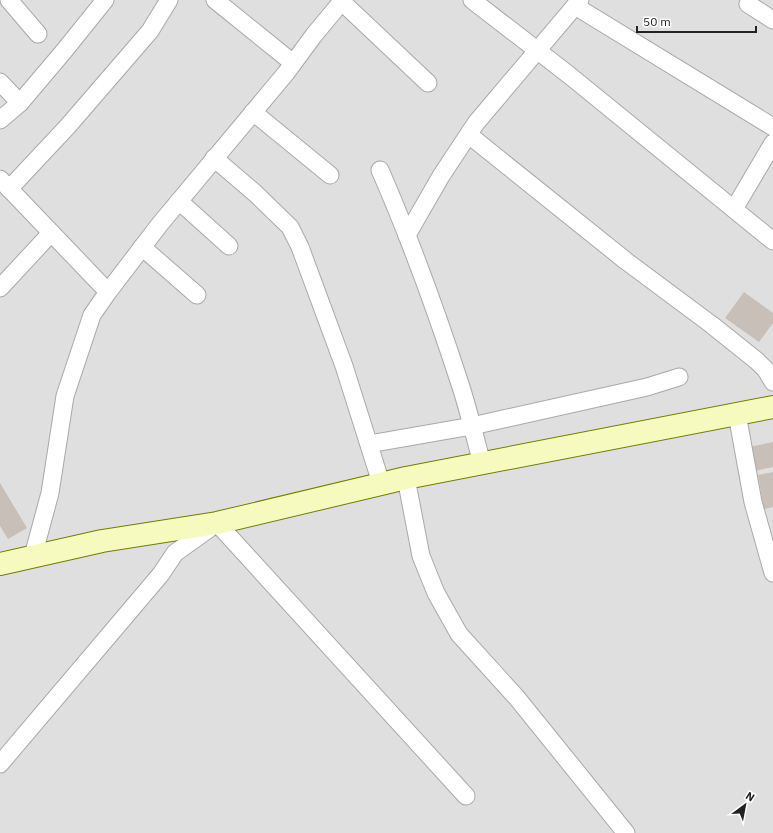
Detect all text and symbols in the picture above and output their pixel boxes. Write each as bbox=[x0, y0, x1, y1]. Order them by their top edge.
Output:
scale bar bbox=[637, 8, 756, 34]
text: 50 m bbox=[643, 14, 671, 29]
north arrow bbox=[725, 785, 765, 825]
text: N bbox=[743, 788, 757, 805]

